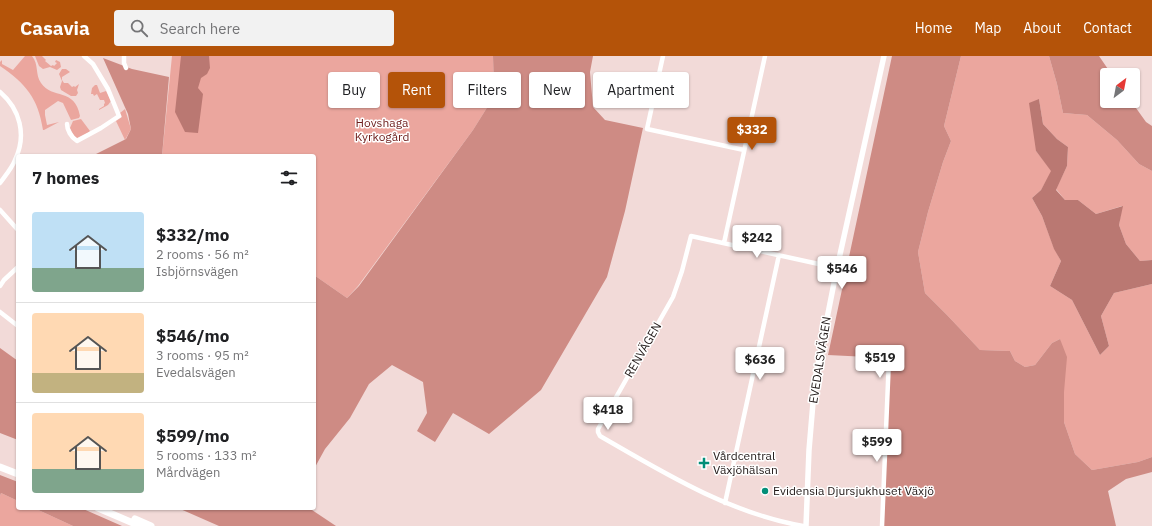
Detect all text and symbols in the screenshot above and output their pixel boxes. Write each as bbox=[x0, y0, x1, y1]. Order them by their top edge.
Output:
search box bbox=[114, 10, 394, 46]
text: Casavia bbox=[20, 16, 90, 40]
icon: search bbox=[128, 17, 150, 39]
text: Search here bbox=[160, 19, 240, 38]
text: Home bbox=[915, 19, 952, 37]
text: Map bbox=[974, 19, 1001, 37]
text: About bbox=[1023, 19, 1061, 37]
text: Contact bbox=[1083, 19, 1132, 37]
north arrow bbox=[1100, 68, 1140, 108]
map controls bbox=[1100, 68, 1140, 108]
chip: Buy bbox=[328, 72, 380, 108]
chip: Rent bbox=[388, 72, 445, 108]
chip: Filters bbox=[453, 72, 521, 108]
chip: New bbox=[529, 72, 585, 108]
chip: Apartment bbox=[593, 72, 689, 108]
park label: Hovshaga Kyrkogård bbox=[355, 115, 409, 144]
pin: $332 bbox=[728, 117, 776, 151]
text: $332 bbox=[736, 121, 768, 138]
text: 7 homes bbox=[32, 167, 99, 189]
icon: filters bbox=[278, 167, 300, 189]
text: $332/mo bbox=[156, 224, 229, 246]
pin: $242 bbox=[733, 225, 781, 259]
icon: home bbox=[64, 228, 112, 276]
text: $242 bbox=[741, 229, 773, 246]
text: 2 rooms · 56 m² bbox=[156, 246, 249, 263]
pin: $546 bbox=[818, 256, 866, 290]
text: $546 bbox=[826, 260, 858, 277]
text: Isbjörnsvägen bbox=[156, 263, 238, 280]
street label: EVEDALSVÄGEN bbox=[805, 315, 834, 405]
street label: RENVÄGEN bbox=[621, 319, 664, 380]
text: $546/mo bbox=[156, 325, 229, 347]
icon: home bbox=[64, 329, 112, 377]
pin: $519 bbox=[856, 345, 904, 379]
text: 3 rooms · 95 m² bbox=[156, 347, 249, 364]
pin: $636 bbox=[736, 347, 784, 381]
text: $519 bbox=[864, 349, 896, 366]
text: $636 bbox=[744, 351, 776, 368]
text: Evedalsvägen bbox=[156, 364, 236, 381]
pin: $418 bbox=[584, 397, 632, 431]
text: $418 bbox=[592, 401, 624, 418]
text: $599/mo bbox=[156, 425, 229, 447]
icon: home bbox=[64, 429, 112, 477]
pin: $599 bbox=[853, 429, 901, 463]
text: $599 bbox=[861, 433, 893, 450]
text: 5 rooms · 133 m² bbox=[156, 447, 257, 464]
place label: Vårdcentral Växjöhälsan bbox=[713, 448, 778, 477]
marker: Vårdcentral Växjöhälsan bbox=[698, 457, 710, 469]
text: Mårdvägen bbox=[156, 464, 220, 481]
place label: Evidensia Djursjukhuset Växjö bbox=[773, 483, 934, 498]
marker: Evidensia Djursjukhuset Växjö bbox=[760, 486, 770, 496]

